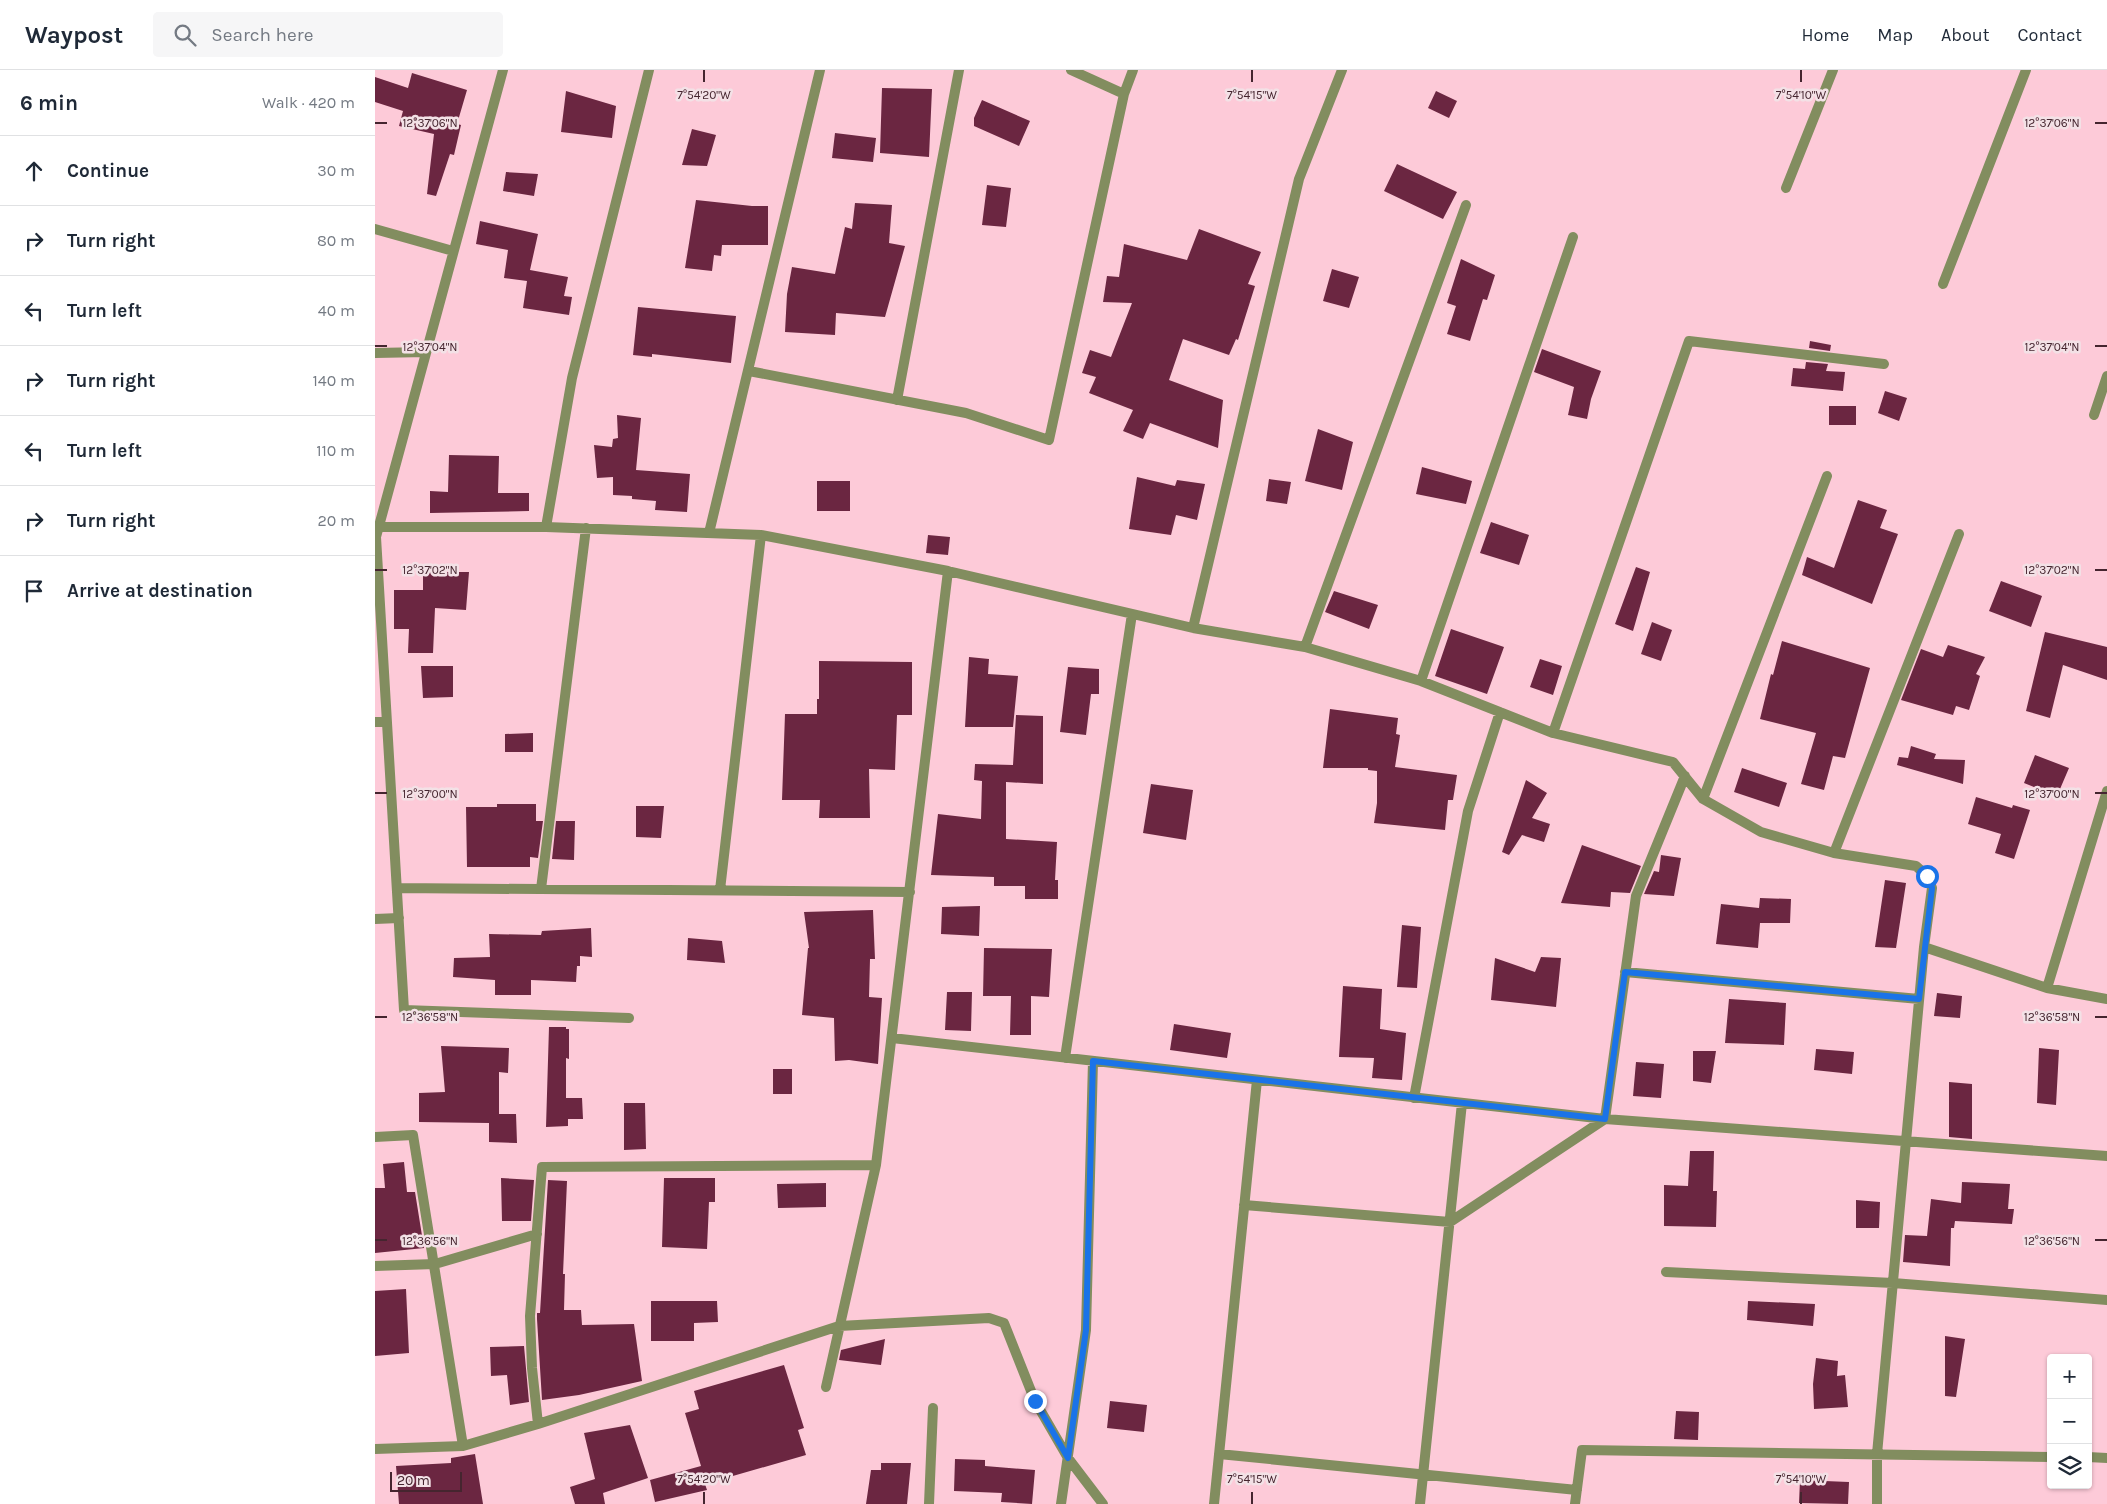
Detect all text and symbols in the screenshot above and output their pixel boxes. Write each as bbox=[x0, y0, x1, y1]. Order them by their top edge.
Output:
search box bbox=[153, 12, 503, 57]
text: Waypost bbox=[25, 21, 123, 49]
icon: search bbox=[171, 21, 199, 49]
text: Search here bbox=[211, 24, 313, 46]
text: Home bbox=[1801, 24, 1849, 46]
text: Map bbox=[1877, 24, 1913, 46]
text: About bbox=[1941, 24, 1990, 46]
text: Contact bbox=[2018, 24, 2082, 46]
text: 7°54'20"W bbox=[677, 88, 731, 102]
text: 7°54'15"W bbox=[1227, 88, 1277, 102]
text: 7°54'10"W bbox=[1776, 88, 1826, 102]
text: 6 min bbox=[20, 91, 78, 115]
text: Walk · 420 m bbox=[262, 93, 355, 112]
text: 12°37'06"N bbox=[402, 116, 458, 130]
text: 12°37'06"N bbox=[2024, 116, 2080, 130]
icon: ahead bbox=[20, 157, 48, 185]
text: Continue bbox=[67, 160, 149, 182]
text: 30 m bbox=[317, 161, 355, 180]
icon: right bbox=[20, 227, 48, 255]
text: Turn right bbox=[67, 230, 156, 252]
text: 80 m bbox=[317, 231, 355, 250]
icon: left bbox=[20, 297, 48, 325]
text: Turn left bbox=[67, 300, 142, 322]
text: 40 m bbox=[318, 301, 355, 320]
text: 12°37'04"N bbox=[402, 340, 458, 354]
text: 12°37'04"N bbox=[2024, 340, 2080, 354]
icon: right bbox=[20, 367, 48, 395]
text: Turn right bbox=[67, 370, 156, 392]
text: 140 m bbox=[313, 371, 355, 390]
icon: left bbox=[20, 437, 48, 465]
text: Turn left bbox=[67, 440, 142, 462]
text: 110 m bbox=[316, 441, 355, 460]
icon: right bbox=[20, 507, 48, 535]
text: Turn right bbox=[67, 510, 156, 532]
text: 20 m bbox=[317, 511, 355, 530]
text: 12°37'02"N bbox=[402, 563, 458, 577]
text: 12°37'02"N bbox=[2024, 563, 2080, 577]
icon: arrive bbox=[20, 577, 48, 605]
text: Arrive at destination bbox=[67, 580, 253, 602]
text: 12°37'00"N bbox=[402, 787, 458, 801]
text: 12°37'00"N bbox=[2024, 787, 2080, 801]
route start bbox=[1916, 865, 1939, 888]
text: 12°36'58"N bbox=[402, 1010, 458, 1024]
text: 12°36'58"N bbox=[2024, 1010, 2080, 1024]
text: 12°36'56"N bbox=[402, 1234, 458, 1248]
text: 12°36'56"N bbox=[2024, 1234, 2080, 1248]
map controls bbox=[2047, 1354, 2092, 1489]
button: + bbox=[2047, 1354, 2092, 1399]
route end bbox=[1024, 1390, 1047, 1413]
button: − bbox=[2047, 1399, 2092, 1444]
button: layers bbox=[2047, 1444, 2092, 1489]
scale bar bbox=[390, 1469, 463, 1492]
text: 20 m bbox=[397, 1472, 430, 1489]
text: 7°54'20"W bbox=[677, 1472, 731, 1486]
text: 7°54'15"W bbox=[1227, 1472, 1277, 1486]
text: 7°54'10"W bbox=[1776, 1472, 1826, 1486]

